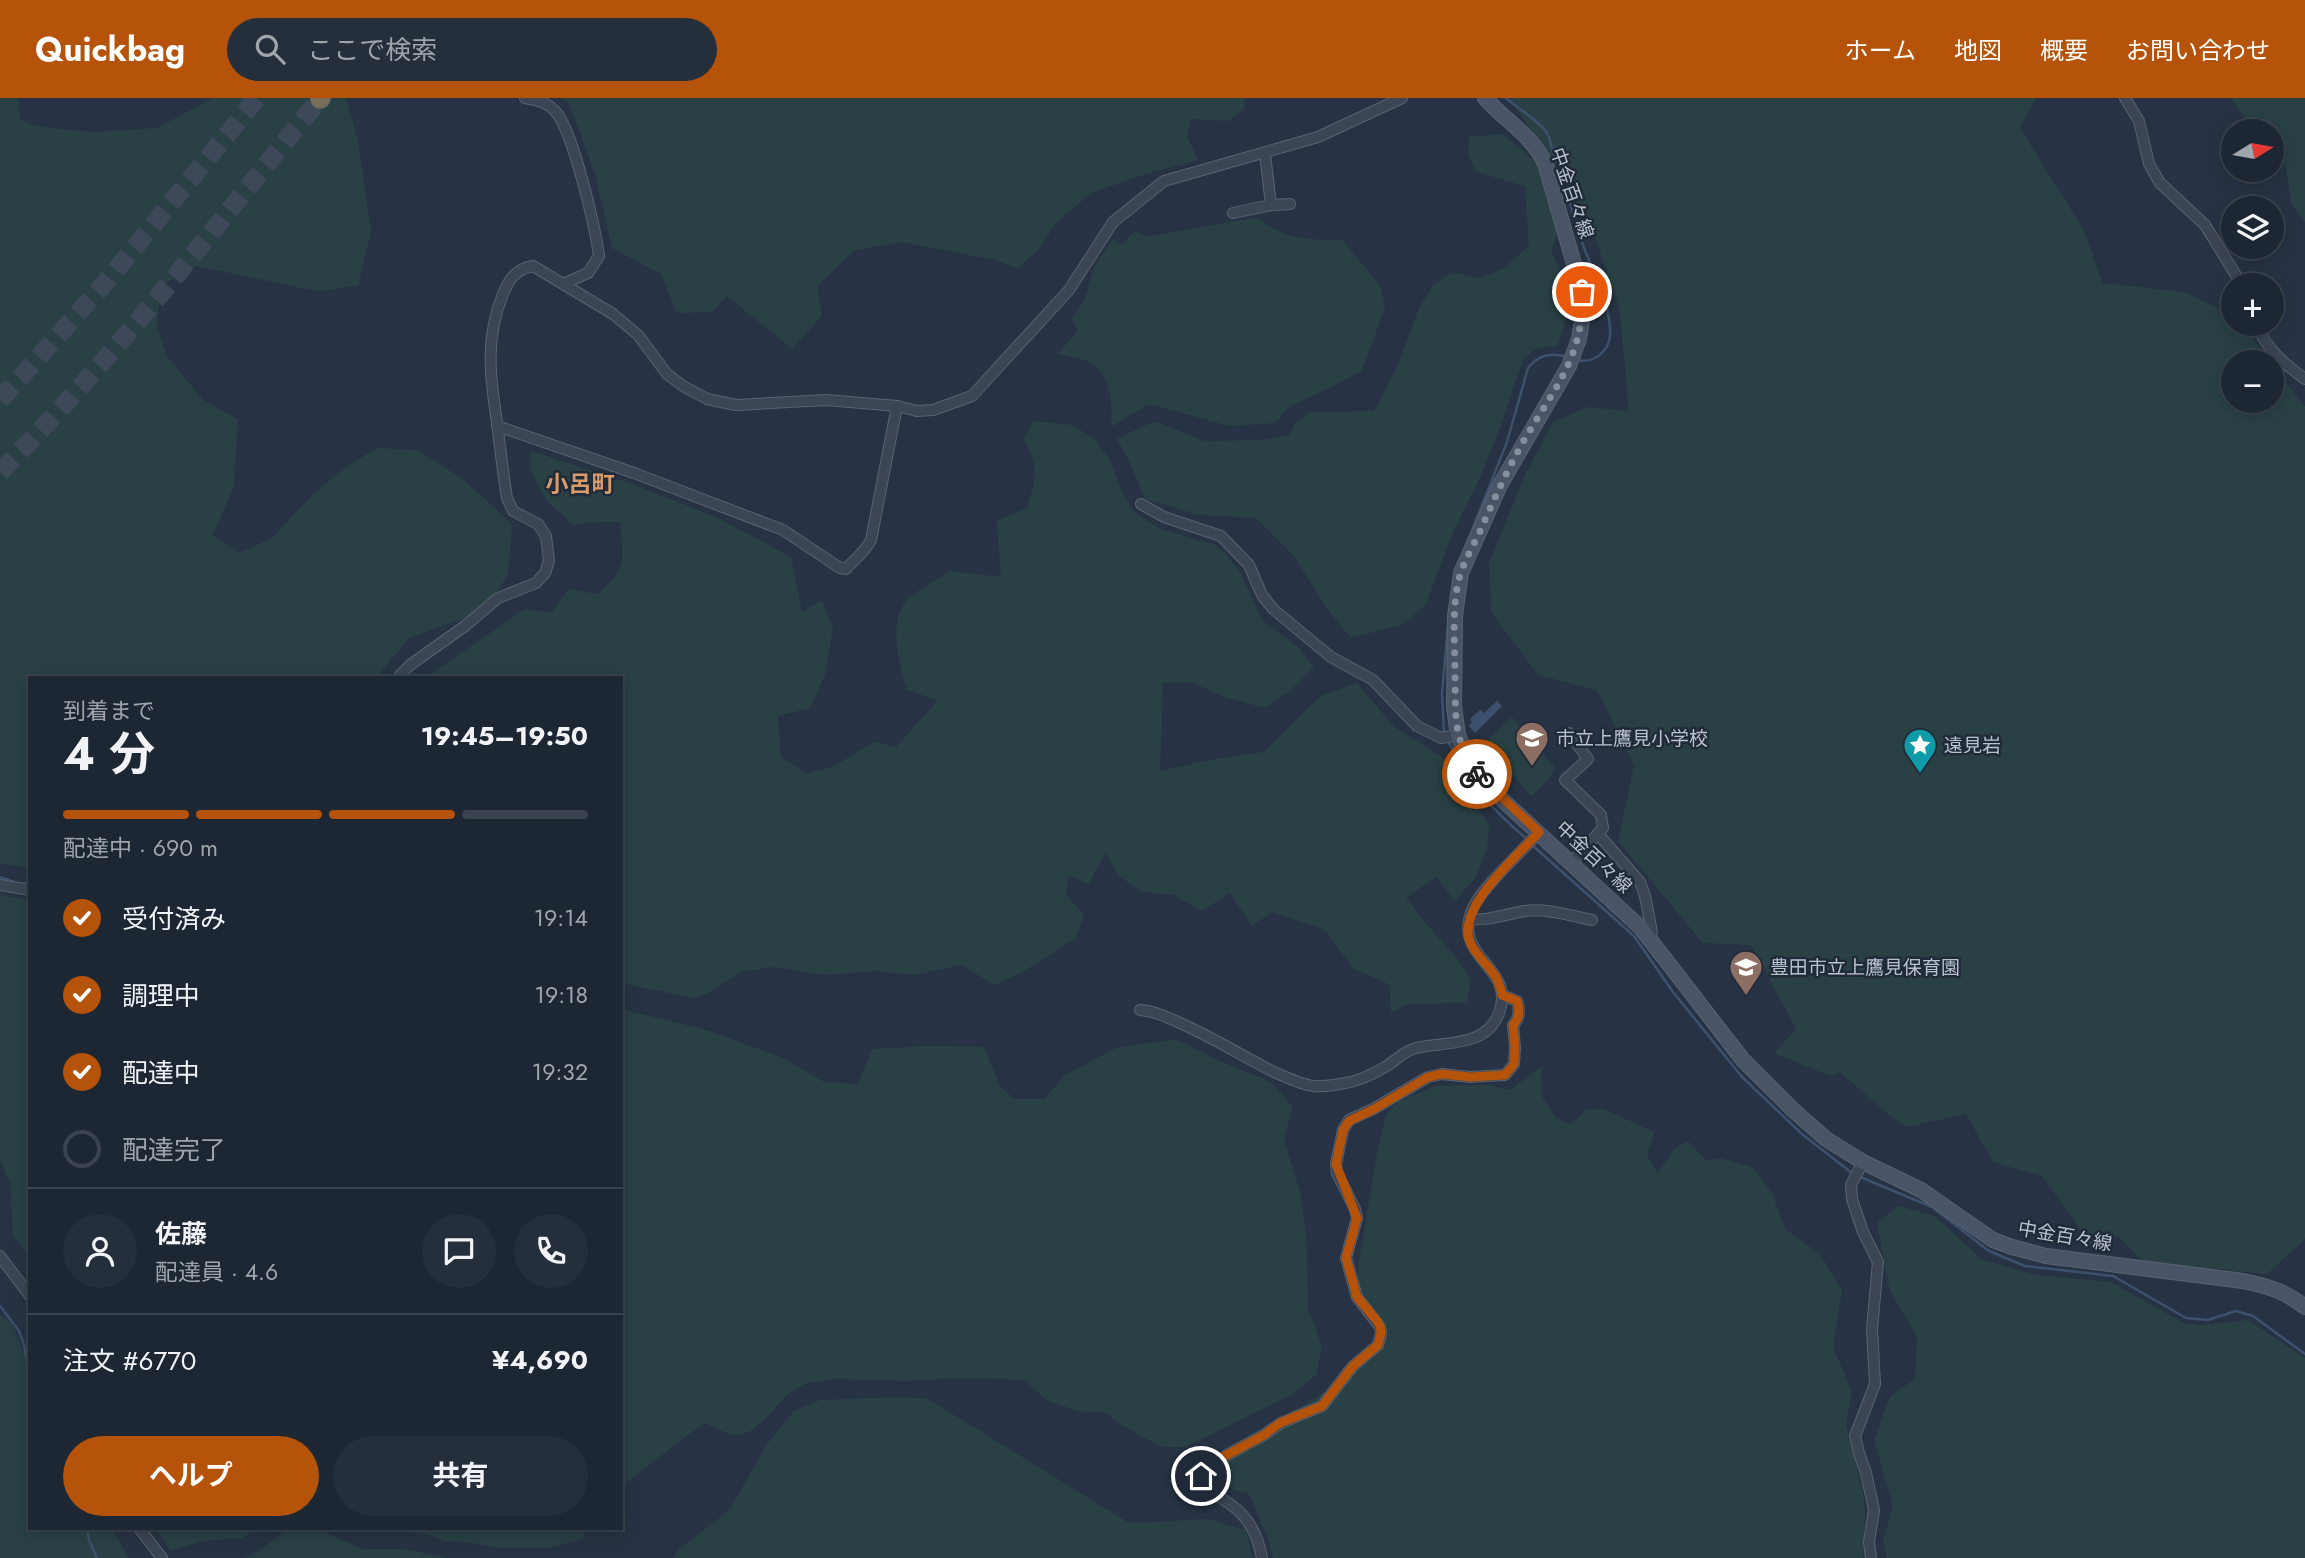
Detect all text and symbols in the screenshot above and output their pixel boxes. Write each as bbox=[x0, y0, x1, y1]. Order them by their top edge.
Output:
search box bbox=[227, 18, 717, 81]
text: Quickbag bbox=[35, 26, 185, 73]
icon: search bbox=[251, 30, 289, 68]
text: ここで検索 bbox=[307, 31, 437, 69]
text: ホーム bbox=[1845, 33, 1916, 68]
text: 地図 bbox=[1954, 33, 2002, 68]
text: 概要 bbox=[2040, 33, 2088, 68]
text: お問い合わせ bbox=[2126, 33, 2270, 68]
north arrow bbox=[2221, 119, 2284, 182]
map controls bbox=[2221, 119, 2284, 413]
street label: 中金百々線 bbox=[1544, 144, 1600, 242]
button: layers bbox=[2221, 196, 2284, 259]
pin bbox=[1552, 262, 1612, 322]
icon: bag bbox=[1563, 273, 1601, 311]
button: + bbox=[2221, 273, 2284, 336]
button: − bbox=[2221, 350, 2284, 413]
district label: 小呂町 bbox=[546, 467, 615, 501]
text: 到着まで bbox=[63, 694, 155, 728]
text: 19:45–19:50 bbox=[421, 717, 588, 755]
school or university icon: 市立上鷹見小学校 bbox=[1513, 719, 1551, 768]
text: 4 分 bbox=[63, 721, 155, 787]
place label: 市立上鷹見小学校 bbox=[1556, 725, 1708, 752]
place icon: 遠見岩 bbox=[1901, 726, 1939, 775]
place label: 遠見岩 bbox=[1944, 732, 2001, 759]
courier bbox=[1442, 739, 1512, 809]
icon: bike bbox=[1458, 755, 1496, 793]
street label: 中金百々線 bbox=[1550, 815, 1638, 899]
text: 配達中 · 690 m bbox=[63, 831, 218, 865]
icon: check bbox=[63, 899, 101, 937]
text: 受付済み bbox=[122, 900, 226, 938]
text: 19:14 bbox=[534, 901, 588, 935]
school or university icon: 豊田市立上鷹見保育園 bbox=[1727, 948, 1765, 997]
place label: 豊田市立上鷹見保育園 bbox=[1770, 954, 1960, 981]
icon: check bbox=[63, 976, 101, 1014]
text: 調理中 bbox=[122, 977, 200, 1015]
text: 19:18 bbox=[535, 978, 588, 1012]
icon: check bbox=[63, 1053, 101, 1091]
text: 配達中 bbox=[122, 1054, 200, 1092]
text: 19:32 bbox=[532, 1055, 588, 1089]
text: 配達完了 bbox=[122, 1131, 226, 1169]
button: person bbox=[63, 1214, 137, 1288]
button: chat bbox=[422, 1214, 496, 1288]
button: phone bbox=[514, 1214, 588, 1288]
street label: 中金百々線 bbox=[2016, 1214, 2114, 1258]
text: 佐藤 bbox=[155, 1215, 207, 1253]
text: 配達員 · 4.6 bbox=[155, 1255, 278, 1289]
text: ¥4,690 bbox=[492, 1341, 588, 1379]
text: 注文 #6770 bbox=[63, 1342, 196, 1380]
button: ヘルプ bbox=[63, 1436, 319, 1516]
button: 共有 bbox=[333, 1436, 588, 1516]
pin bbox=[1171, 1446, 1231, 1506]
icon: home bbox=[1182, 1457, 1220, 1495]

